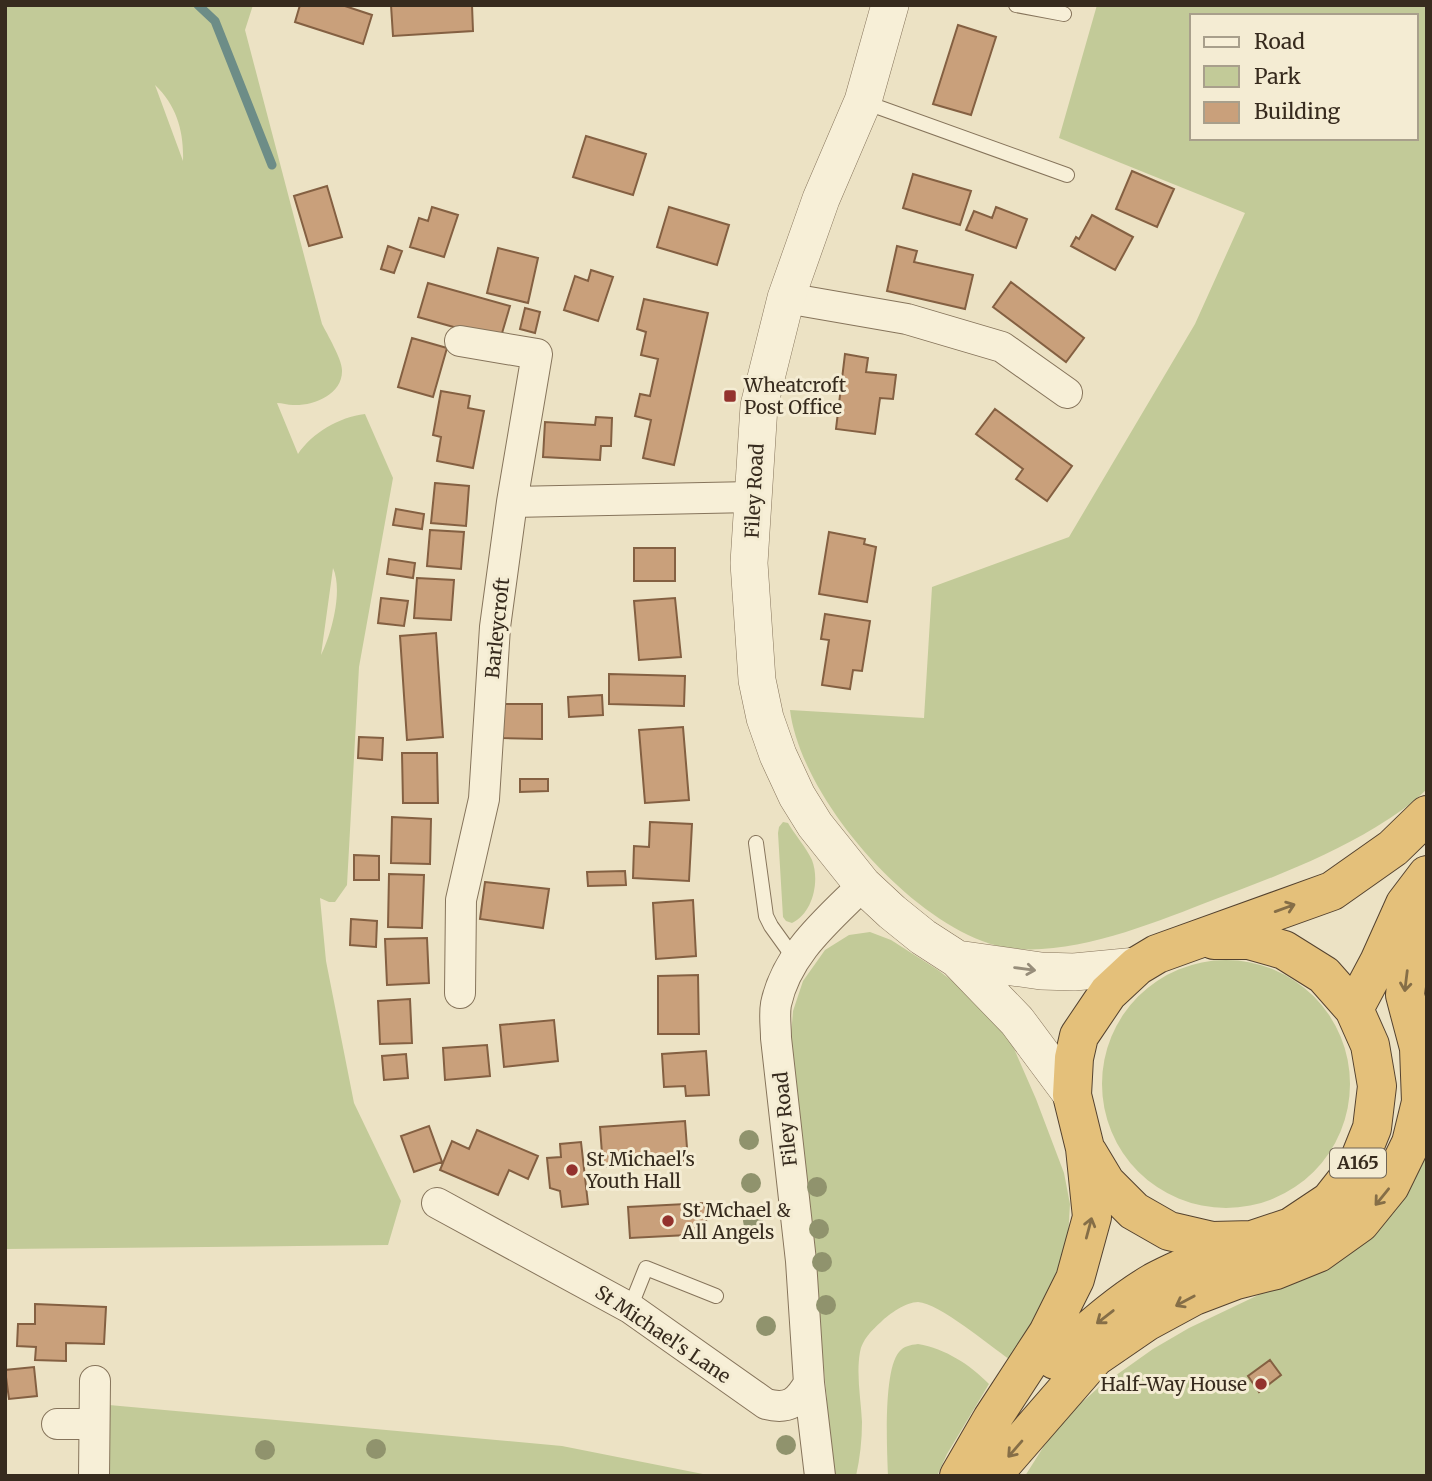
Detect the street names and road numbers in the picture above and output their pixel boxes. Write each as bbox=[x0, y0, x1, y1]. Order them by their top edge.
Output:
street label: Filey Road bbox=[740, 443, 768, 539]
street label: Barleycroft bbox=[480, 576, 514, 680]
street label: Filey Road bbox=[768, 1071, 802, 1167]
road number: A165 bbox=[1330, 1148, 1386, 1178]
street label: St Michael's Lane bbox=[591, 1280, 735, 1388]

